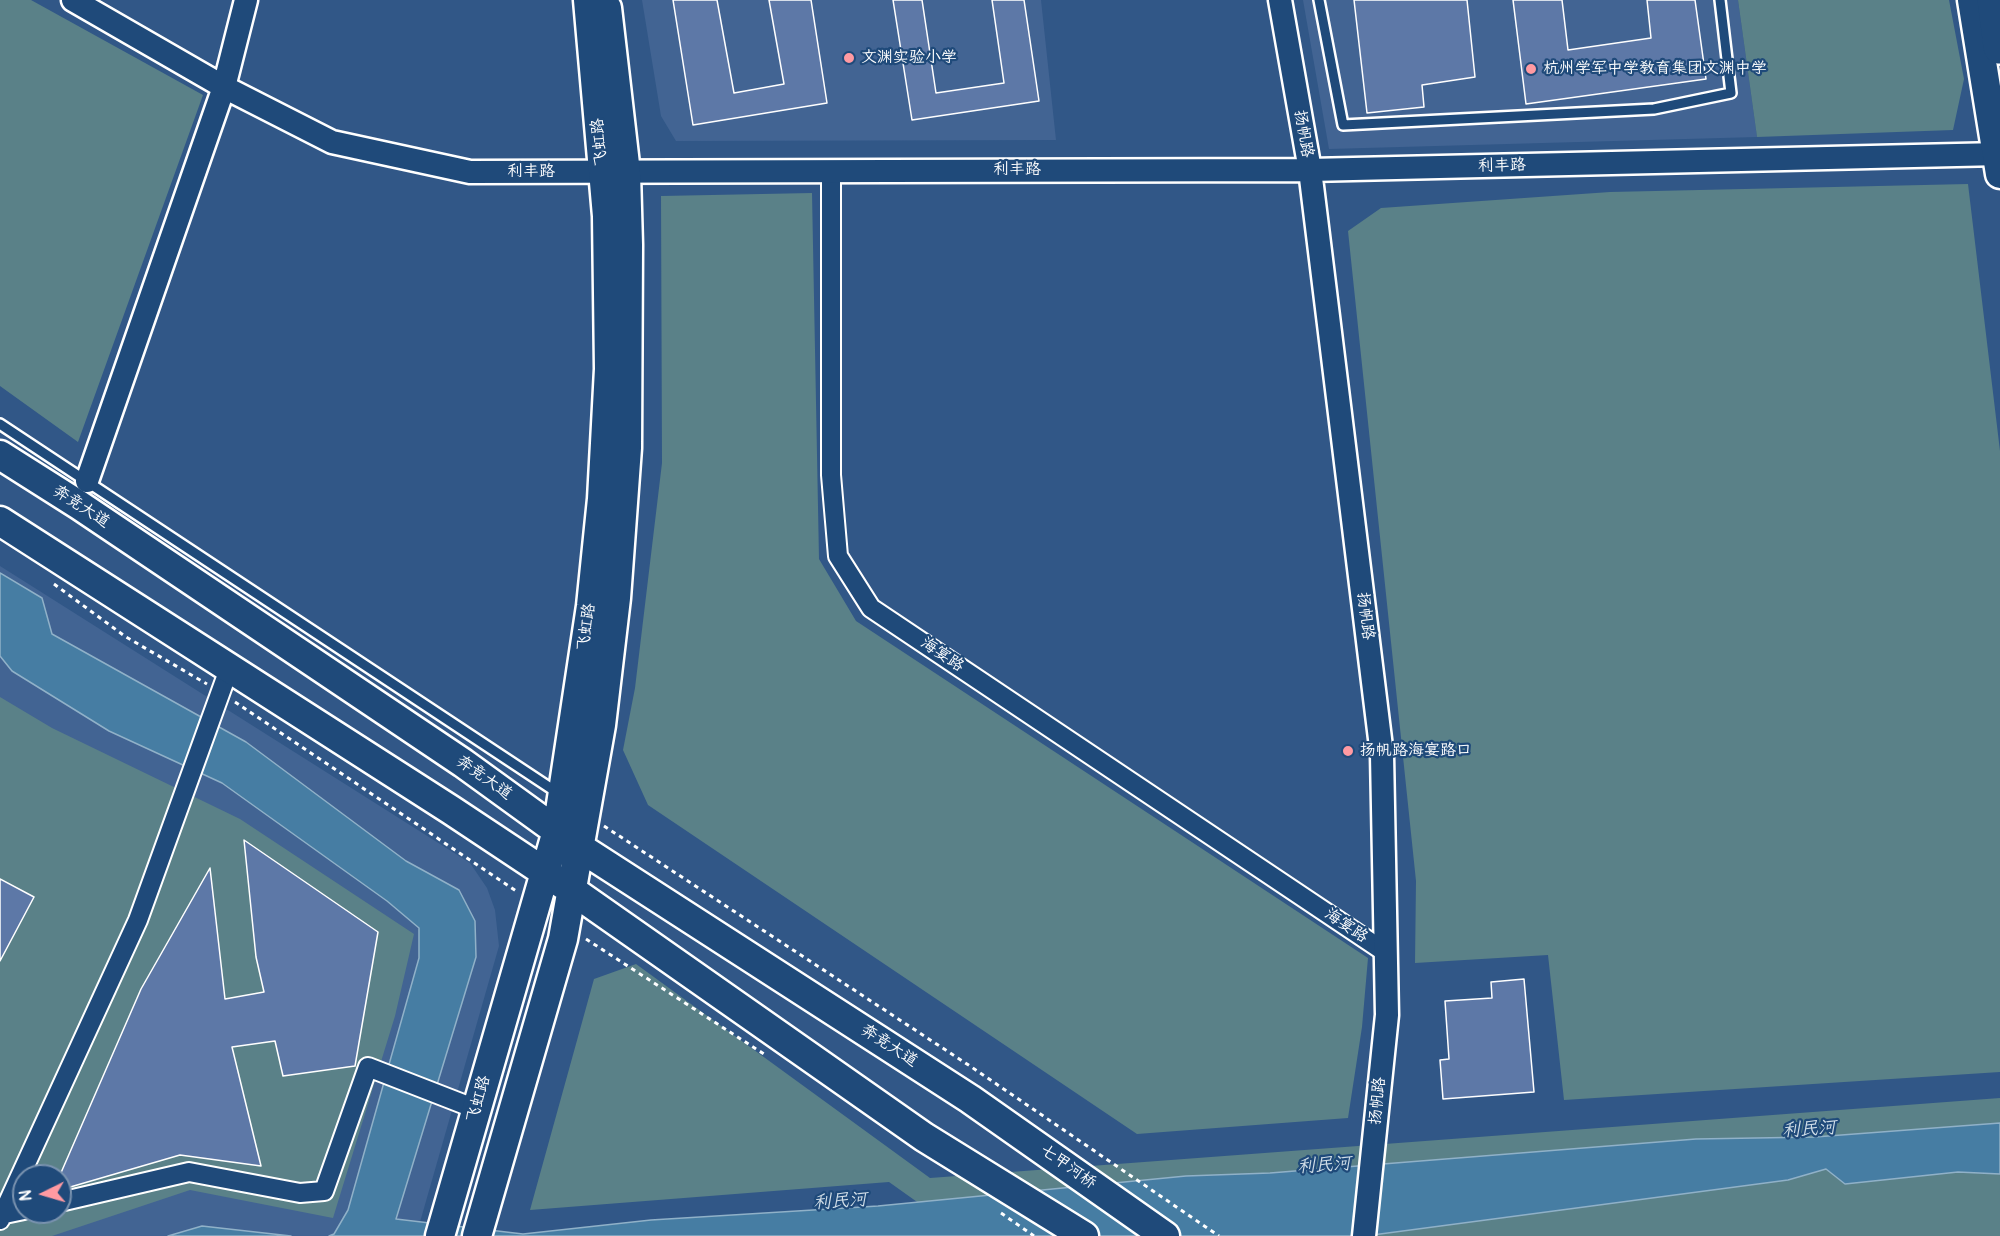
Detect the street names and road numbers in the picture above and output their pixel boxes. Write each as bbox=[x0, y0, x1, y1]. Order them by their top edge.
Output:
street label: 扬帆路 bbox=[1289, 109, 1317, 159]
street label: 飞虹路 bbox=[588, 117, 612, 167]
street label: 利丰路 bbox=[1478, 156, 1526, 176]
street label: 利丰路 bbox=[993, 160, 1041, 180]
street label: 利丰路 bbox=[507, 162, 555, 182]
street label: 奔竞大道 bbox=[49, 482, 113, 532]
street label: 扬帆路 bbox=[1353, 591, 1377, 641]
street label: 飞虹路 bbox=[574, 602, 600, 652]
street label: 海宴路 bbox=[917, 634, 967, 676]
street label: 奔竞大道 bbox=[452, 752, 516, 804]
street label: 海宴路 bbox=[1321, 905, 1371, 947]
street label: 奔竞大道 bbox=[857, 1021, 921, 1071]
street label: 飞虹路 bbox=[463, 1073, 495, 1125]
street label: 扬帆路 bbox=[1366, 1076, 1390, 1126]
street label: 七甲河桥 bbox=[1036, 1141, 1100, 1193]

